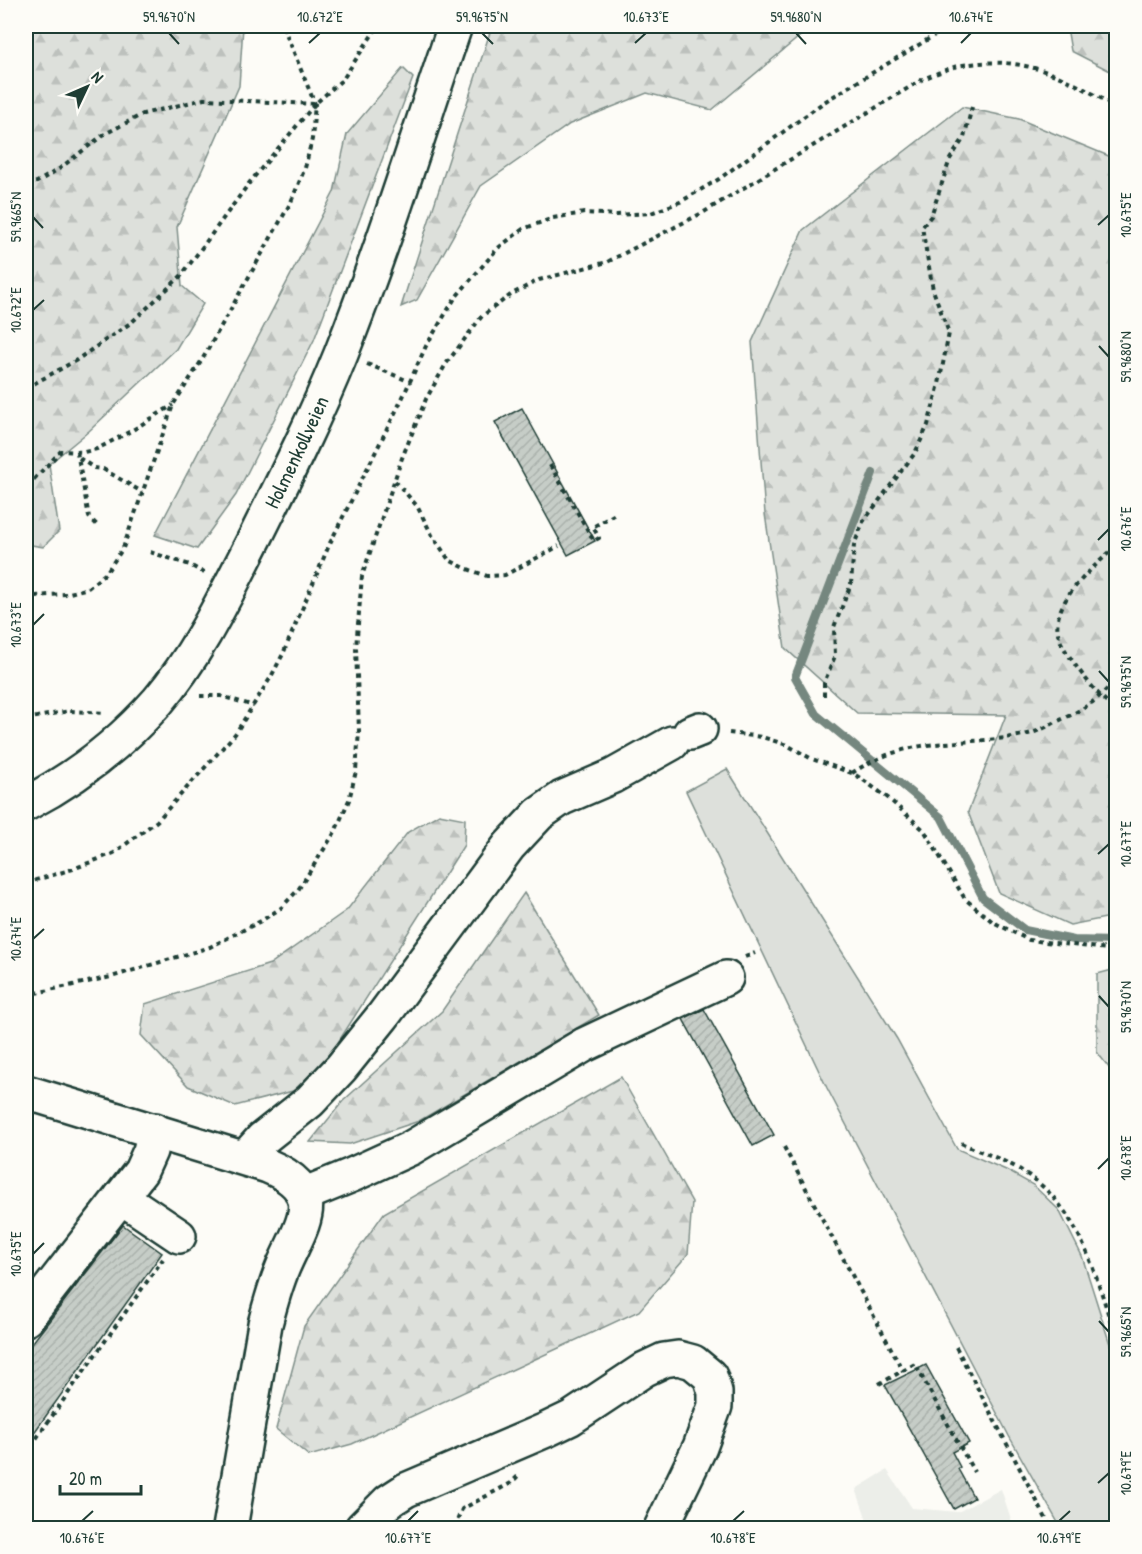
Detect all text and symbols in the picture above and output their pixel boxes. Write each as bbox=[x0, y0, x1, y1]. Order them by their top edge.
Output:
text: 59.9670°N bbox=[143, 6, 195, 27]
text: 10.672°E bbox=[297, 6, 343, 27]
text: 59.9675°N bbox=[456, 6, 508, 27]
text: 10.673°E bbox=[623, 6, 669, 27]
text: 59.9680°N bbox=[770, 6, 822, 27]
text: 10.674°E bbox=[949, 6, 994, 27]
north arrow bbox=[57, 57, 117, 117]
text: N bbox=[87, 66, 109, 88]
text: 59.9665°N bbox=[5, 192, 26, 242]
text: 10.675°E bbox=[1115, 192, 1136, 238]
text: 10.672°E bbox=[5, 287, 26, 333]
text: 59.9680°N bbox=[1115, 331, 1136, 383]
street label: Holmenkollveien bbox=[257, 391, 336, 513]
text: 10.676°E bbox=[1115, 506, 1136, 551]
text: 10.673°E bbox=[5, 602, 26, 648]
text: 59.9675°N bbox=[1115, 656, 1136, 708]
text: 10.677°E bbox=[1115, 820, 1136, 867]
text: 10.674°E bbox=[5, 916, 26, 961]
text: 59.9670°N bbox=[1115, 981, 1136, 1033]
text: 10.678°E bbox=[1115, 1135, 1136, 1181]
text: 10.675°E bbox=[5, 1231, 26, 1277]
text: 59.9665°N bbox=[1115, 1307, 1136, 1357]
text: 10.679°E bbox=[1115, 1450, 1136, 1495]
scale bar bbox=[60, 1458, 141, 1496]
text: 20 m bbox=[69, 1466, 102, 1491]
text: 10.676°E bbox=[60, 1527, 105, 1548]
text: 10.677°E bbox=[385, 1527, 432, 1548]
text: 10.678°E bbox=[710, 1527, 756, 1548]
text: 10.679°E bbox=[1037, 1527, 1082, 1548]

